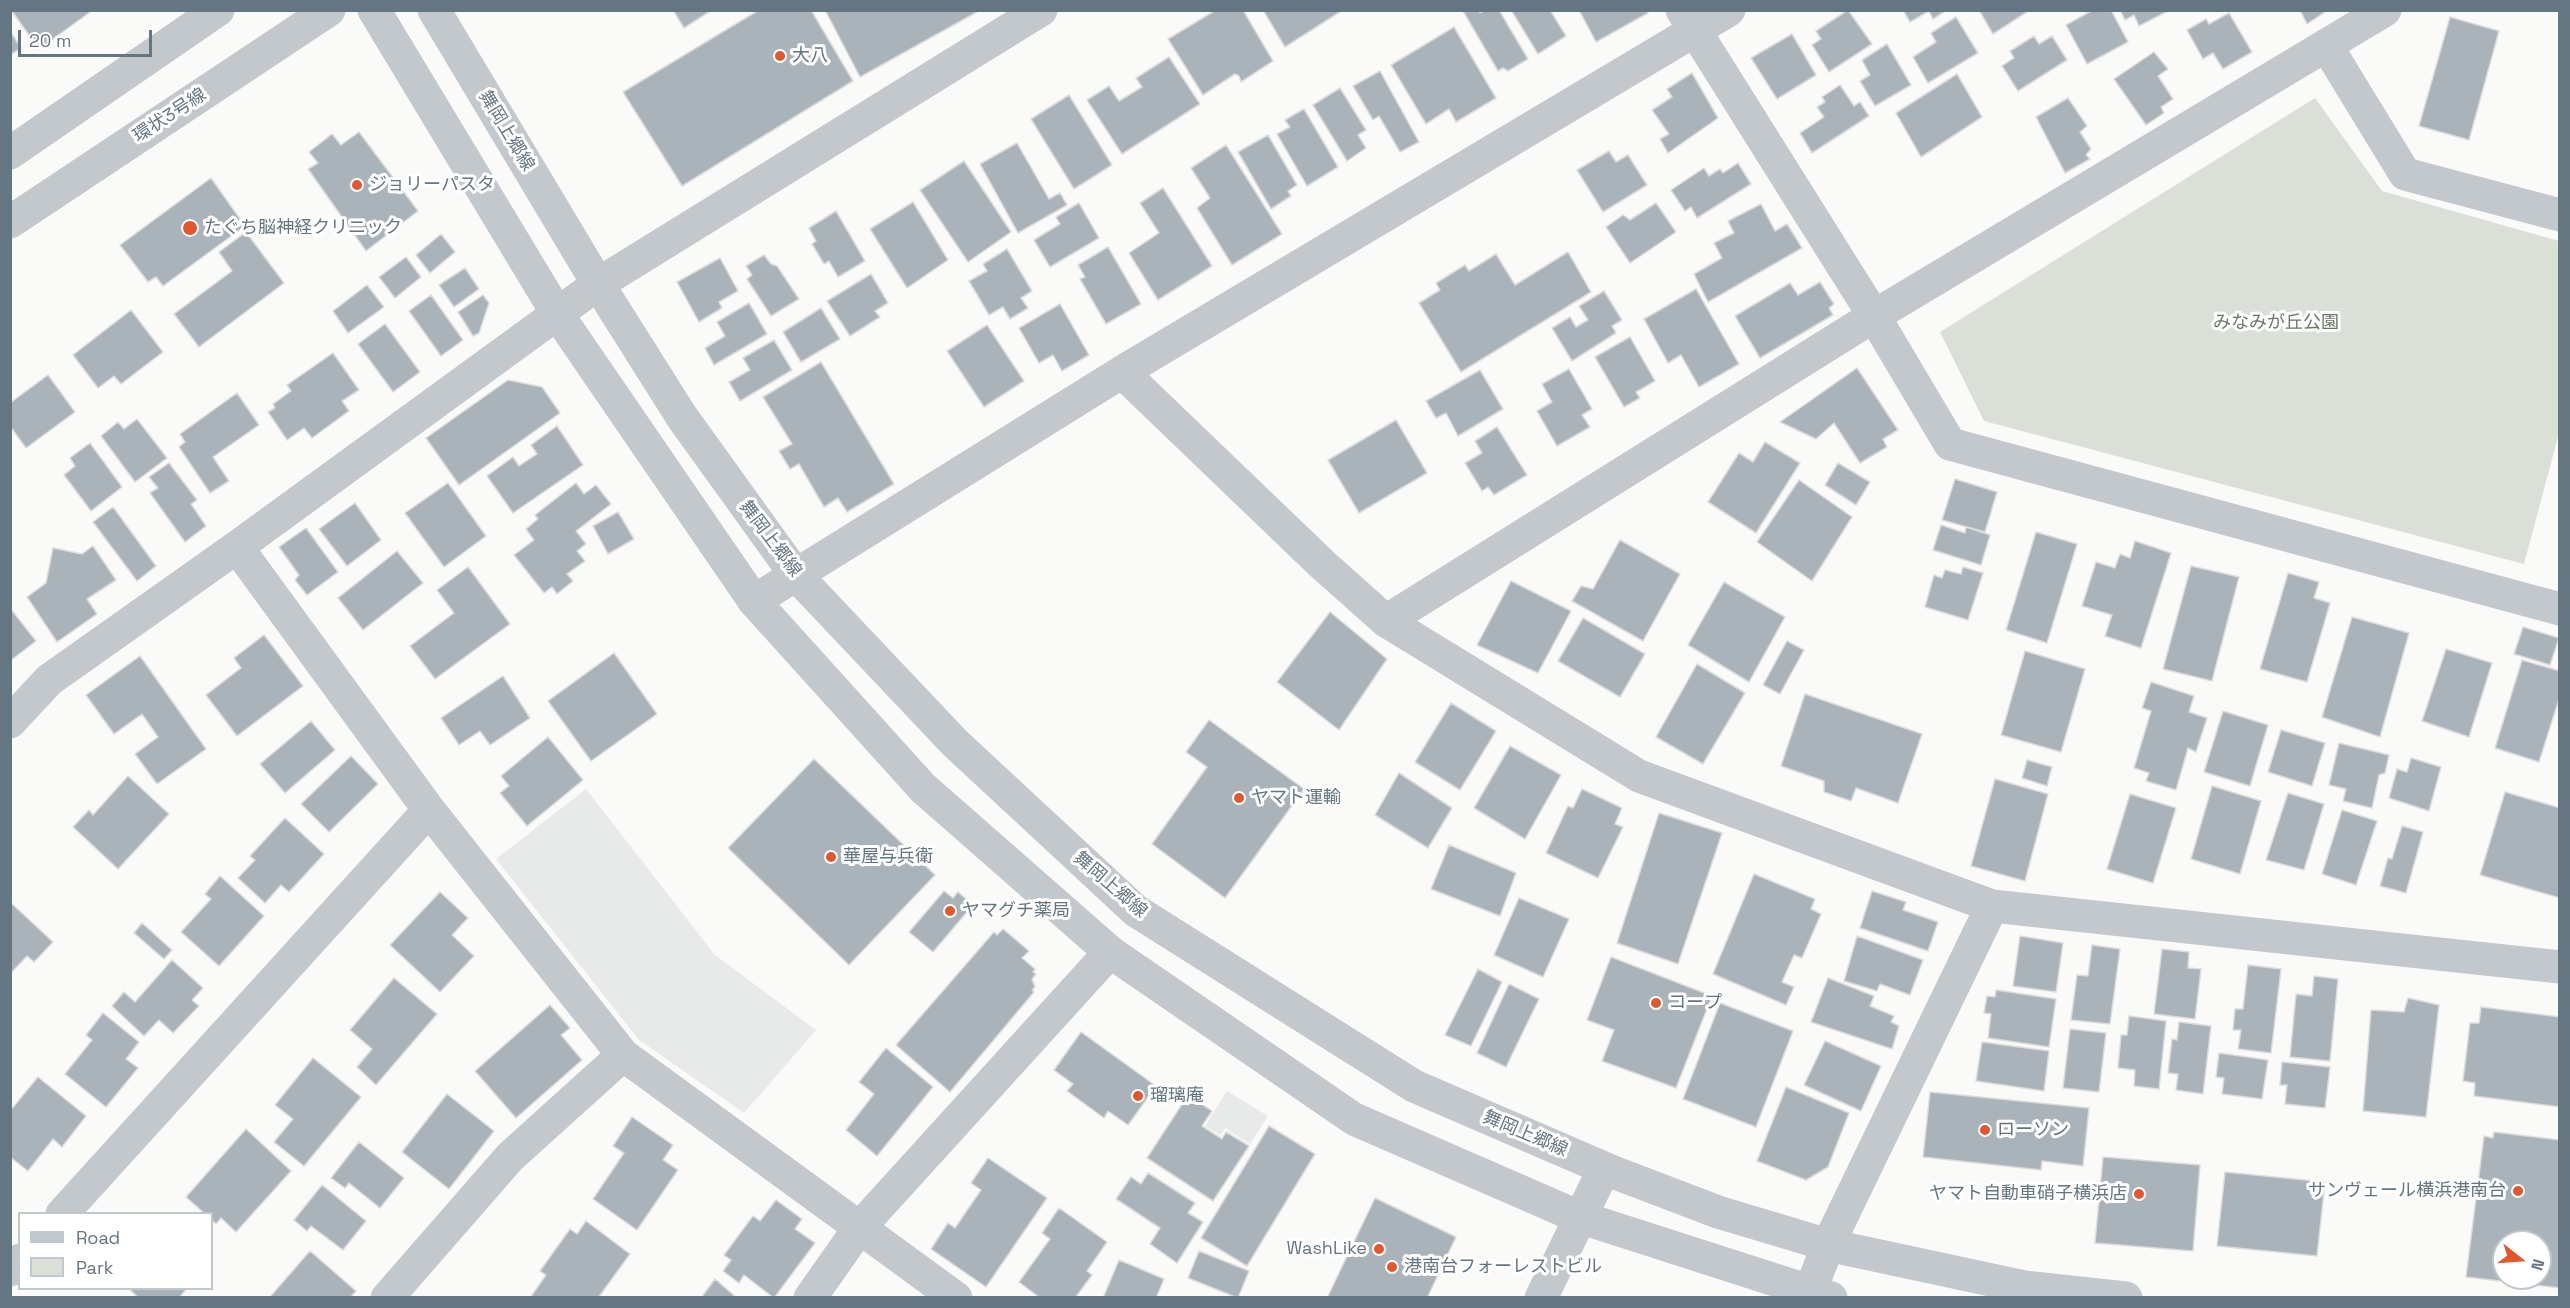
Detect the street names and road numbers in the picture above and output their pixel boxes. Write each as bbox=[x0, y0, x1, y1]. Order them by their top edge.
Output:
street label: 環状3号線 bbox=[129, 84, 211, 148]
street label: 舞岡上郷線 bbox=[474, 87, 538, 175]
street label: 舞岡上郷線 bbox=[734, 497, 806, 581]
street label: 舞岡上郷線 bbox=[1069, 847, 1151, 923]
street label: 舞岡上郷線 bbox=[1479, 1106, 1571, 1162]

